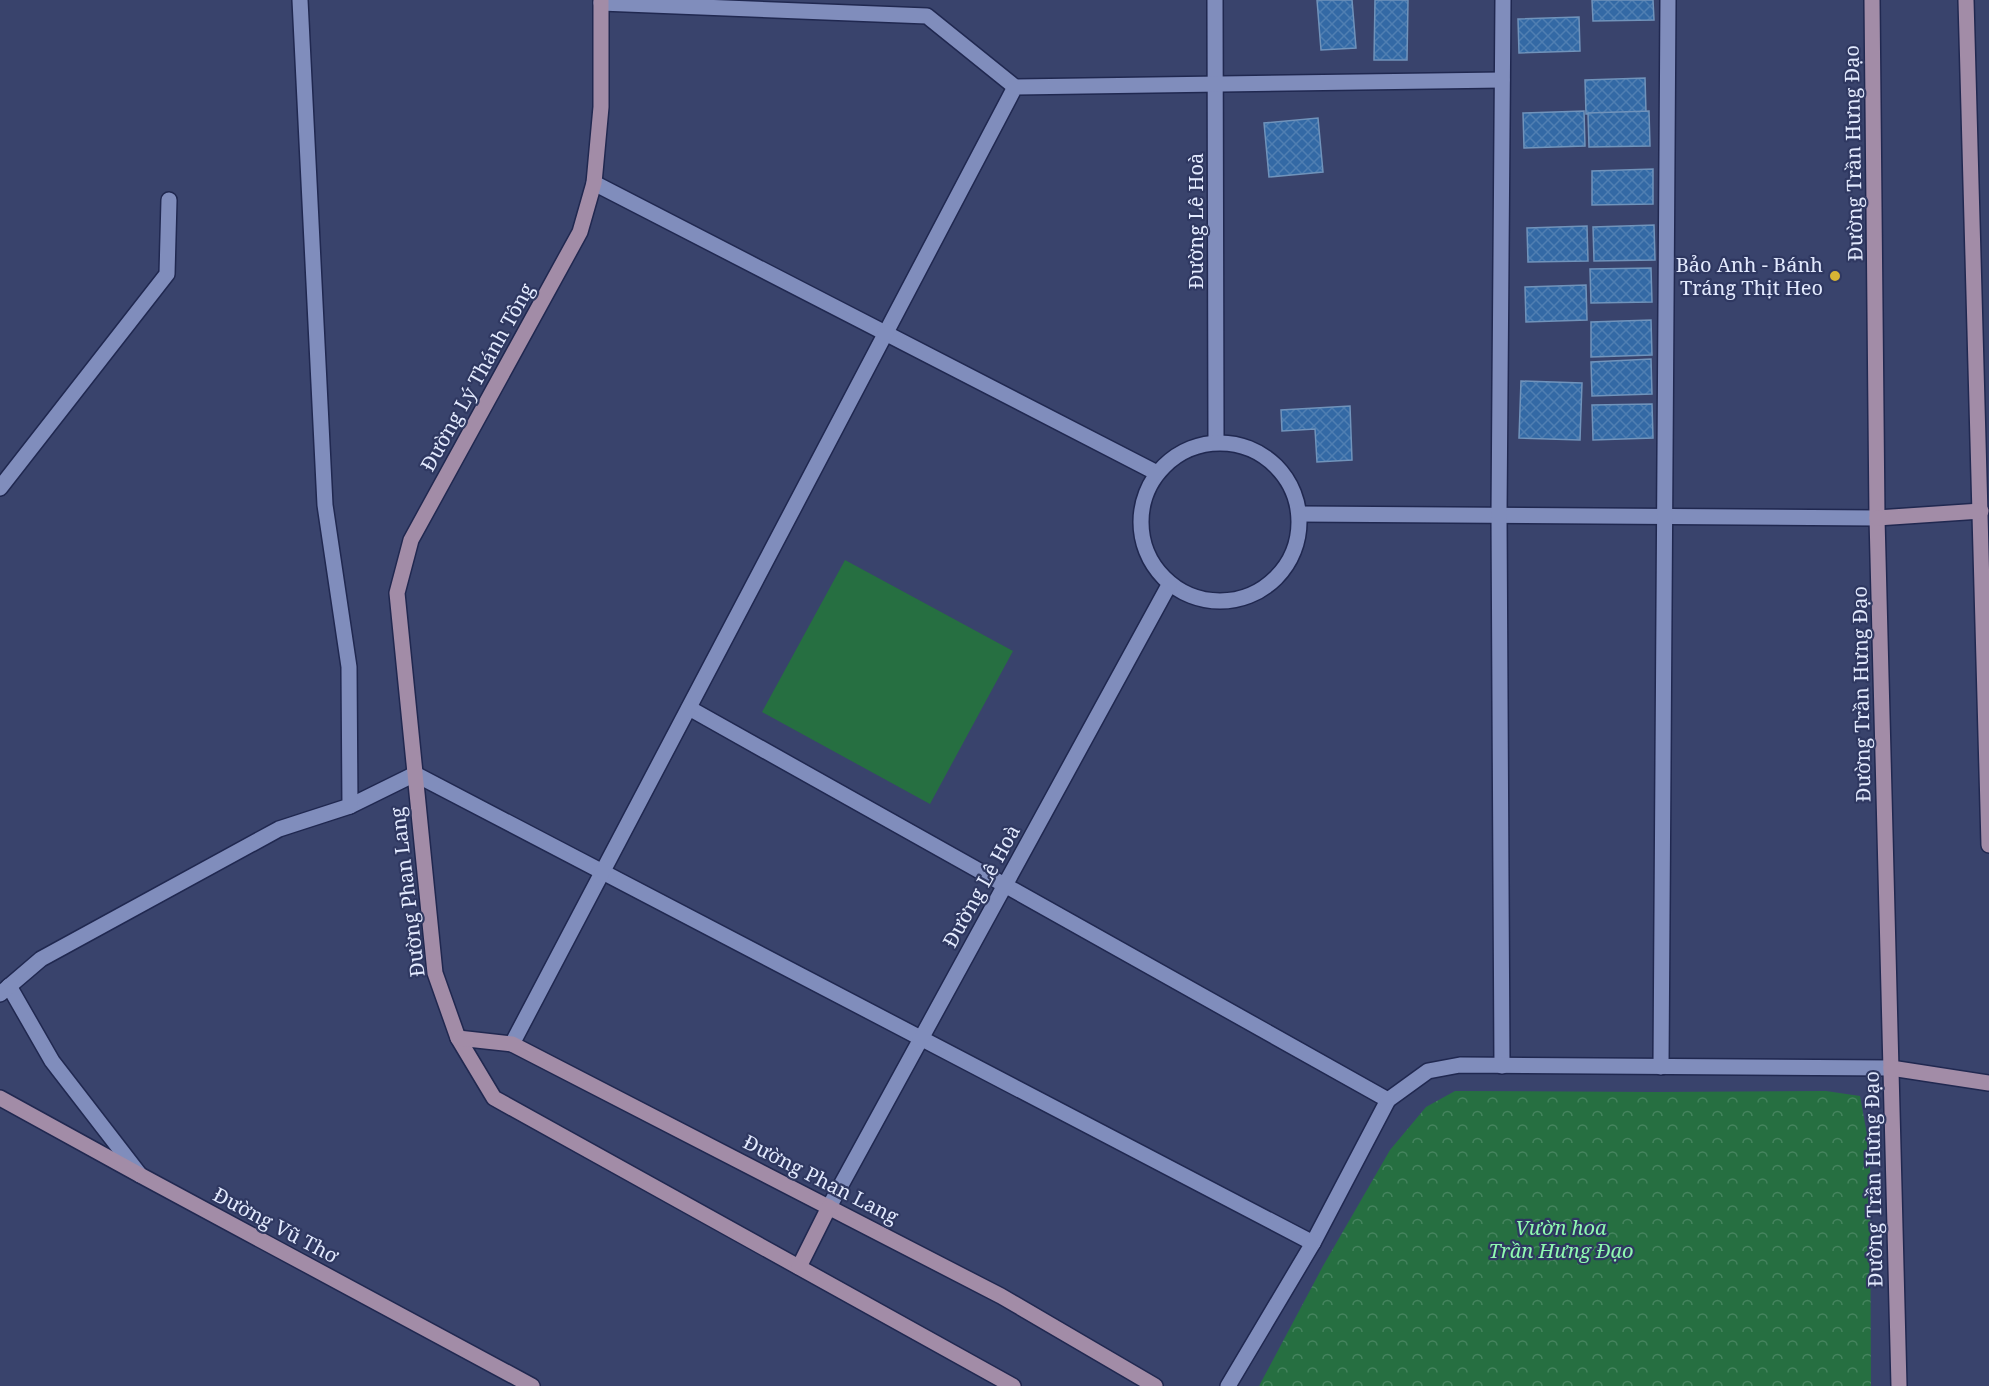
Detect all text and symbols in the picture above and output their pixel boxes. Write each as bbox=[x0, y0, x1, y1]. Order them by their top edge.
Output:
street label: Đường Trần Hưng Đạo bbox=[1838, 45, 1868, 261]
street label: Đường Lê Hoà bbox=[1182, 153, 1209, 289]
place label: Bảo Anh - Bánh Tráng Thịt Heo bbox=[1676, 251, 1823, 301]
marker: Bảo Anh - Bánh Tráng Thịt Heo bbox=[1828, 269, 1842, 283]
street label: Đường Lý Thánh Tông bbox=[414, 278, 540, 476]
street label: Đường Trần Hưng Đạo bbox=[1846, 586, 1876, 802]
street label: Đường Phan Lang bbox=[383, 805, 431, 979]
street label: Đường Lê Hoà bbox=[936, 820, 1026, 952]
street label: Đường Trần Hưng Đạo bbox=[1858, 1071, 1888, 1287]
street label: Đường Phan Lang bbox=[739, 1128, 904, 1230]
street label: Đường Vũ Thơ bbox=[209, 1181, 344, 1270]
park label: Vườn hoa Trần Hưng Đạo bbox=[1488, 1214, 1634, 1264]

